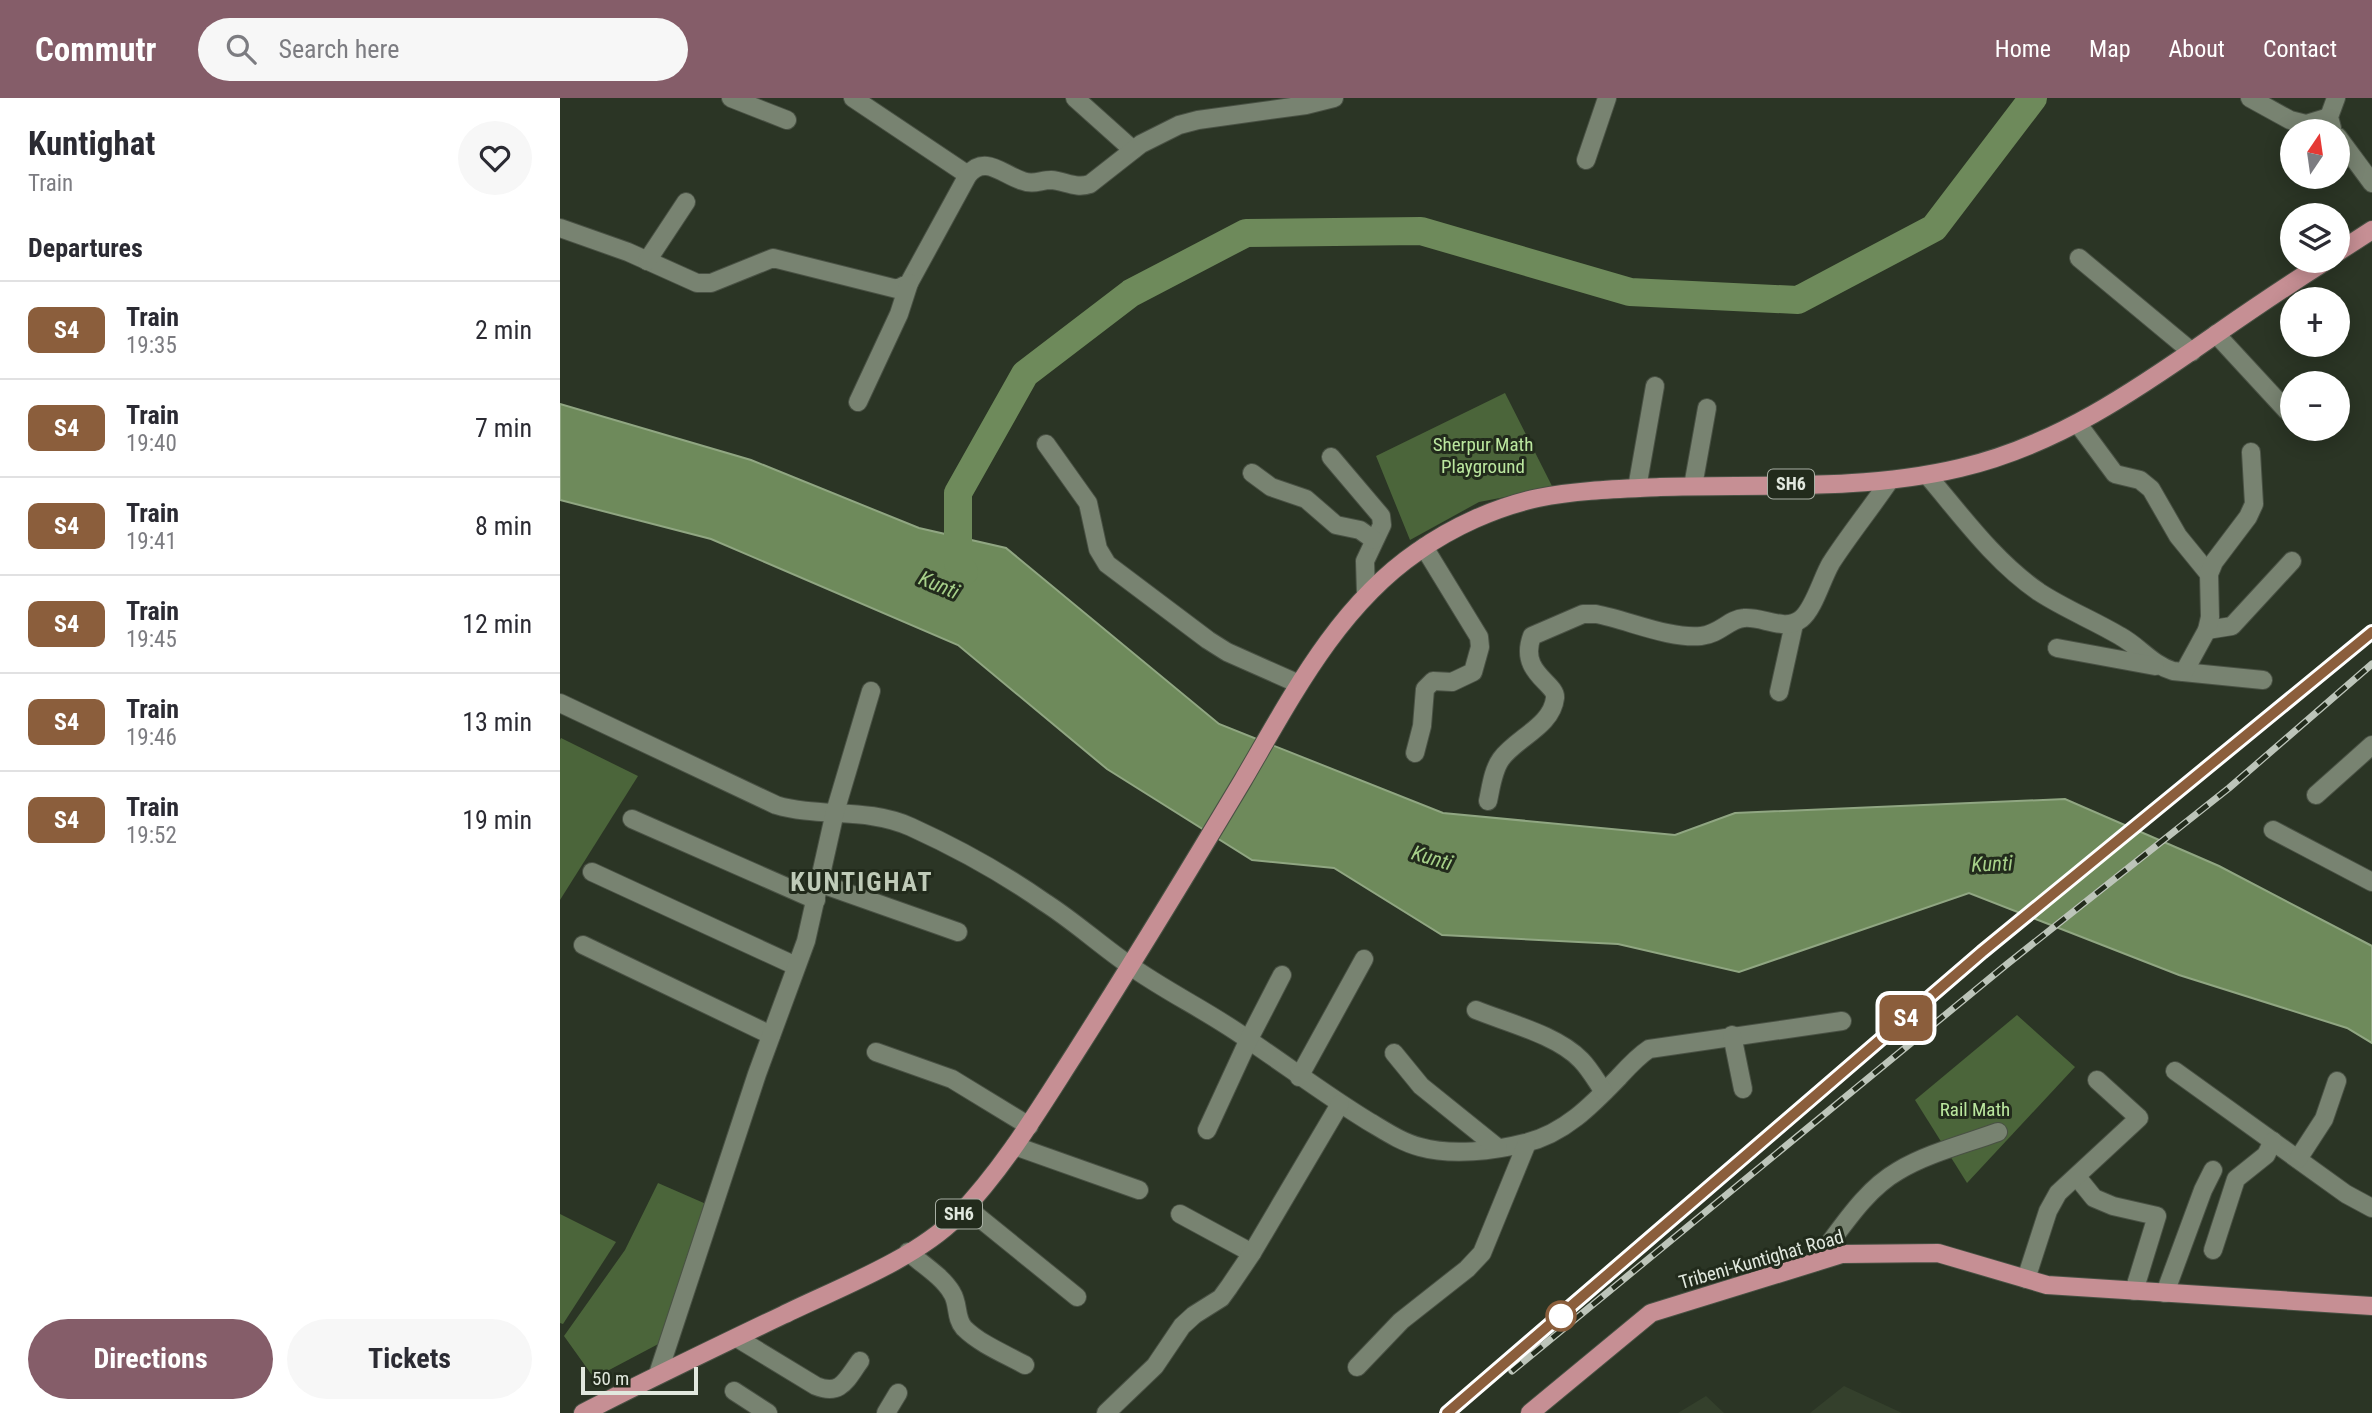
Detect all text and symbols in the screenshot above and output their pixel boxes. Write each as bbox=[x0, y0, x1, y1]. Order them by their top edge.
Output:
search box bbox=[198, 18, 688, 81]
text: Commutr bbox=[35, 30, 156, 69]
icon: search bbox=[222, 30, 260, 68]
text: Search here bbox=[278, 34, 399, 64]
text: Home bbox=[1995, 35, 2051, 63]
text: Map bbox=[2089, 35, 2131, 63]
text: About bbox=[2169, 35, 2225, 63]
text: Contact bbox=[2263, 35, 2337, 63]
north arrow bbox=[2280, 119, 2350, 189]
map controls bbox=[2280, 119, 2350, 441]
button: heart bbox=[458, 121, 532, 195]
text: Kuntighat bbox=[28, 124, 155, 163]
text: Train bbox=[28, 170, 73, 197]
button: layers bbox=[2280, 203, 2350, 273]
text: Departures bbox=[28, 233, 143, 263]
button: + bbox=[2280, 287, 2350, 357]
text: Train bbox=[126, 302, 179, 332]
text: 2 min bbox=[475, 315, 532, 345]
text: S4 bbox=[54, 316, 79, 344]
text: 19:35 bbox=[126, 332, 177, 359]
button: − bbox=[2280, 371, 2350, 441]
text: Train bbox=[126, 400, 179, 430]
text: 7 min bbox=[475, 413, 532, 443]
text: S4 bbox=[54, 414, 79, 442]
text: 19:40 bbox=[126, 430, 177, 457]
park label: Sherpur Math Playground bbox=[1433, 433, 1533, 478]
road number: SH6 bbox=[1768, 470, 1814, 498]
text: Train bbox=[126, 498, 179, 528]
text: 8 min bbox=[475, 511, 532, 541]
text: S4 bbox=[54, 512, 79, 540]
text: 19:41 bbox=[126, 528, 177, 555]
water label: Kunti bbox=[915, 566, 963, 604]
text: Train bbox=[126, 596, 179, 626]
text: 12 min bbox=[462, 609, 532, 639]
text: S4 bbox=[54, 610, 79, 638]
text: 19:45 bbox=[126, 626, 177, 653]
text: Train bbox=[126, 694, 179, 724]
text: 13 min bbox=[462, 707, 532, 737]
text: S4 bbox=[54, 708, 79, 736]
text: 19:46 bbox=[126, 724, 177, 751]
text: Train bbox=[126, 792, 179, 822]
text: 19 min bbox=[462, 805, 532, 835]
text: S4 bbox=[54, 806, 79, 834]
text: 19:52 bbox=[126, 822, 177, 849]
water label: Kunti bbox=[1409, 840, 1456, 876]
water label: Kunti bbox=[1971, 851, 2013, 877]
district label: KUNTIGHAT bbox=[790, 867, 934, 897]
line badge: S4 bbox=[1874, 995, 1938, 1041]
text: S4 bbox=[1893, 1004, 1919, 1032]
park label: Rail Math bbox=[1940, 1098, 2010, 1121]
road number: SH6 bbox=[936, 1199, 982, 1228]
street label: Tribeni-Kuntighat Road bbox=[1676, 1225, 1846, 1294]
unlabelled marker bbox=[1546, 1301, 1576, 1331]
button: Directions bbox=[28, 1319, 273, 1399]
button: Tickets bbox=[287, 1319, 532, 1399]
scale bar bbox=[581, 1364, 698, 1396]
text: 50 m bbox=[592, 1367, 629, 1390]

